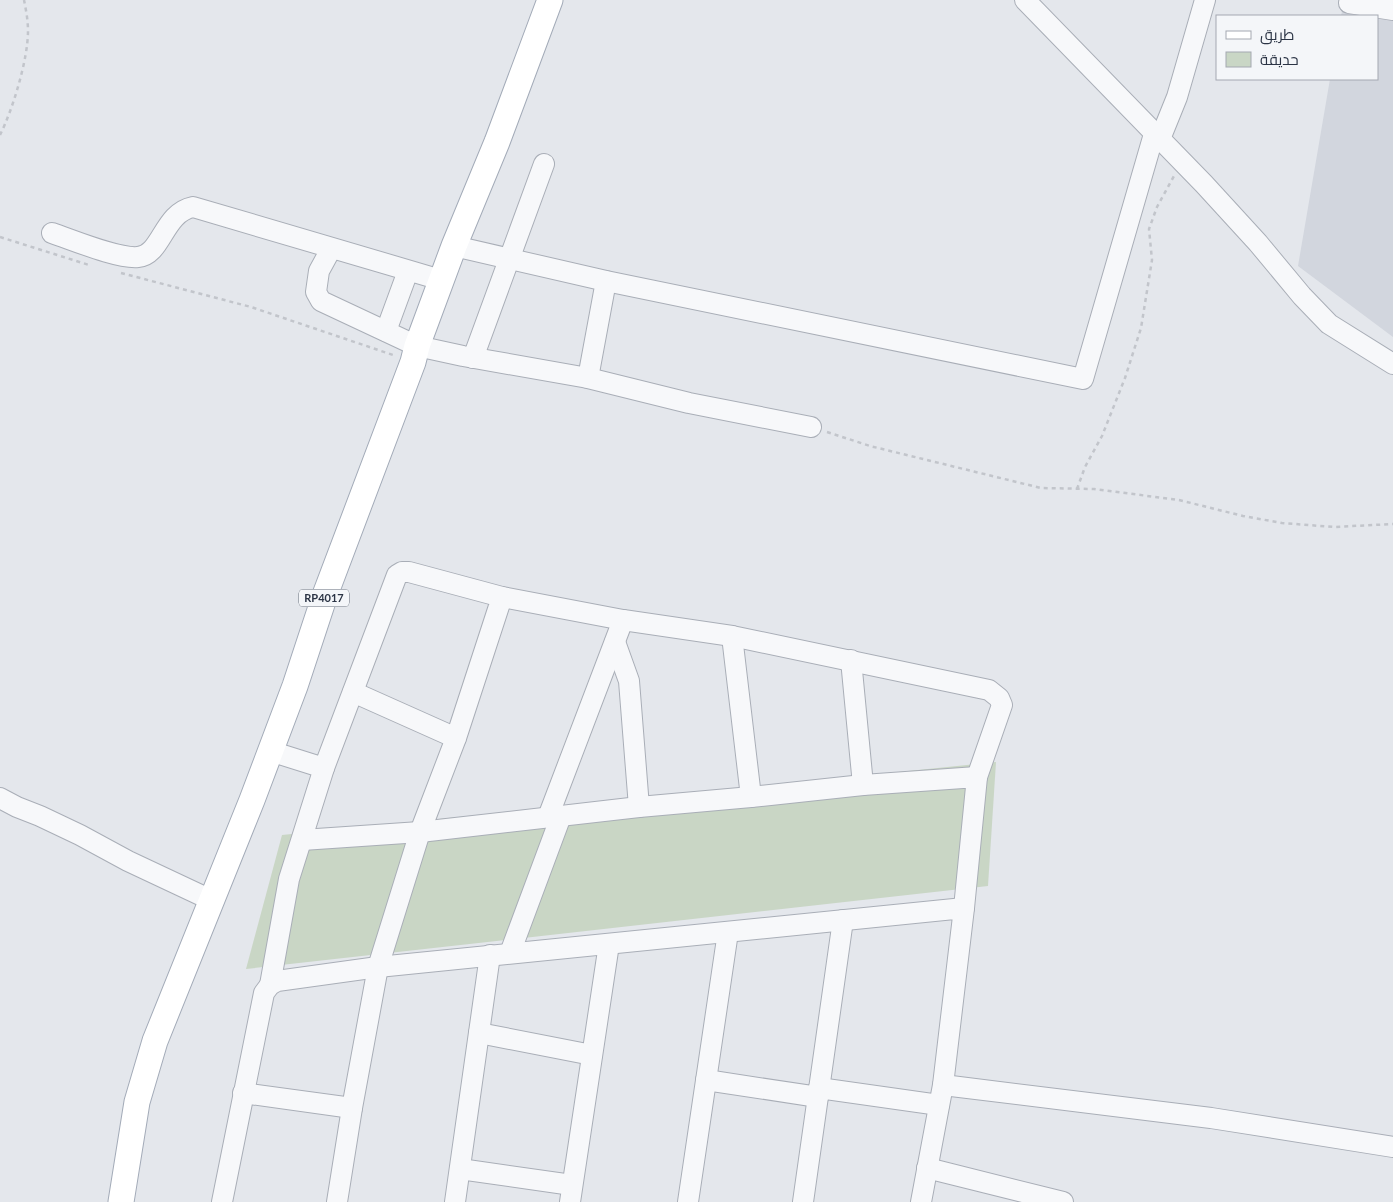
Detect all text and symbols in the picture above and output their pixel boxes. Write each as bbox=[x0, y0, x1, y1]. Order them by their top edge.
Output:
legend bbox=[1216, 15, 1378, 80]
text: طريق bbox=[1260, 25, 1294, 45]
text: حديقة bbox=[1260, 50, 1299, 68]
road number: RP4017 bbox=[299, 590, 349, 606]

